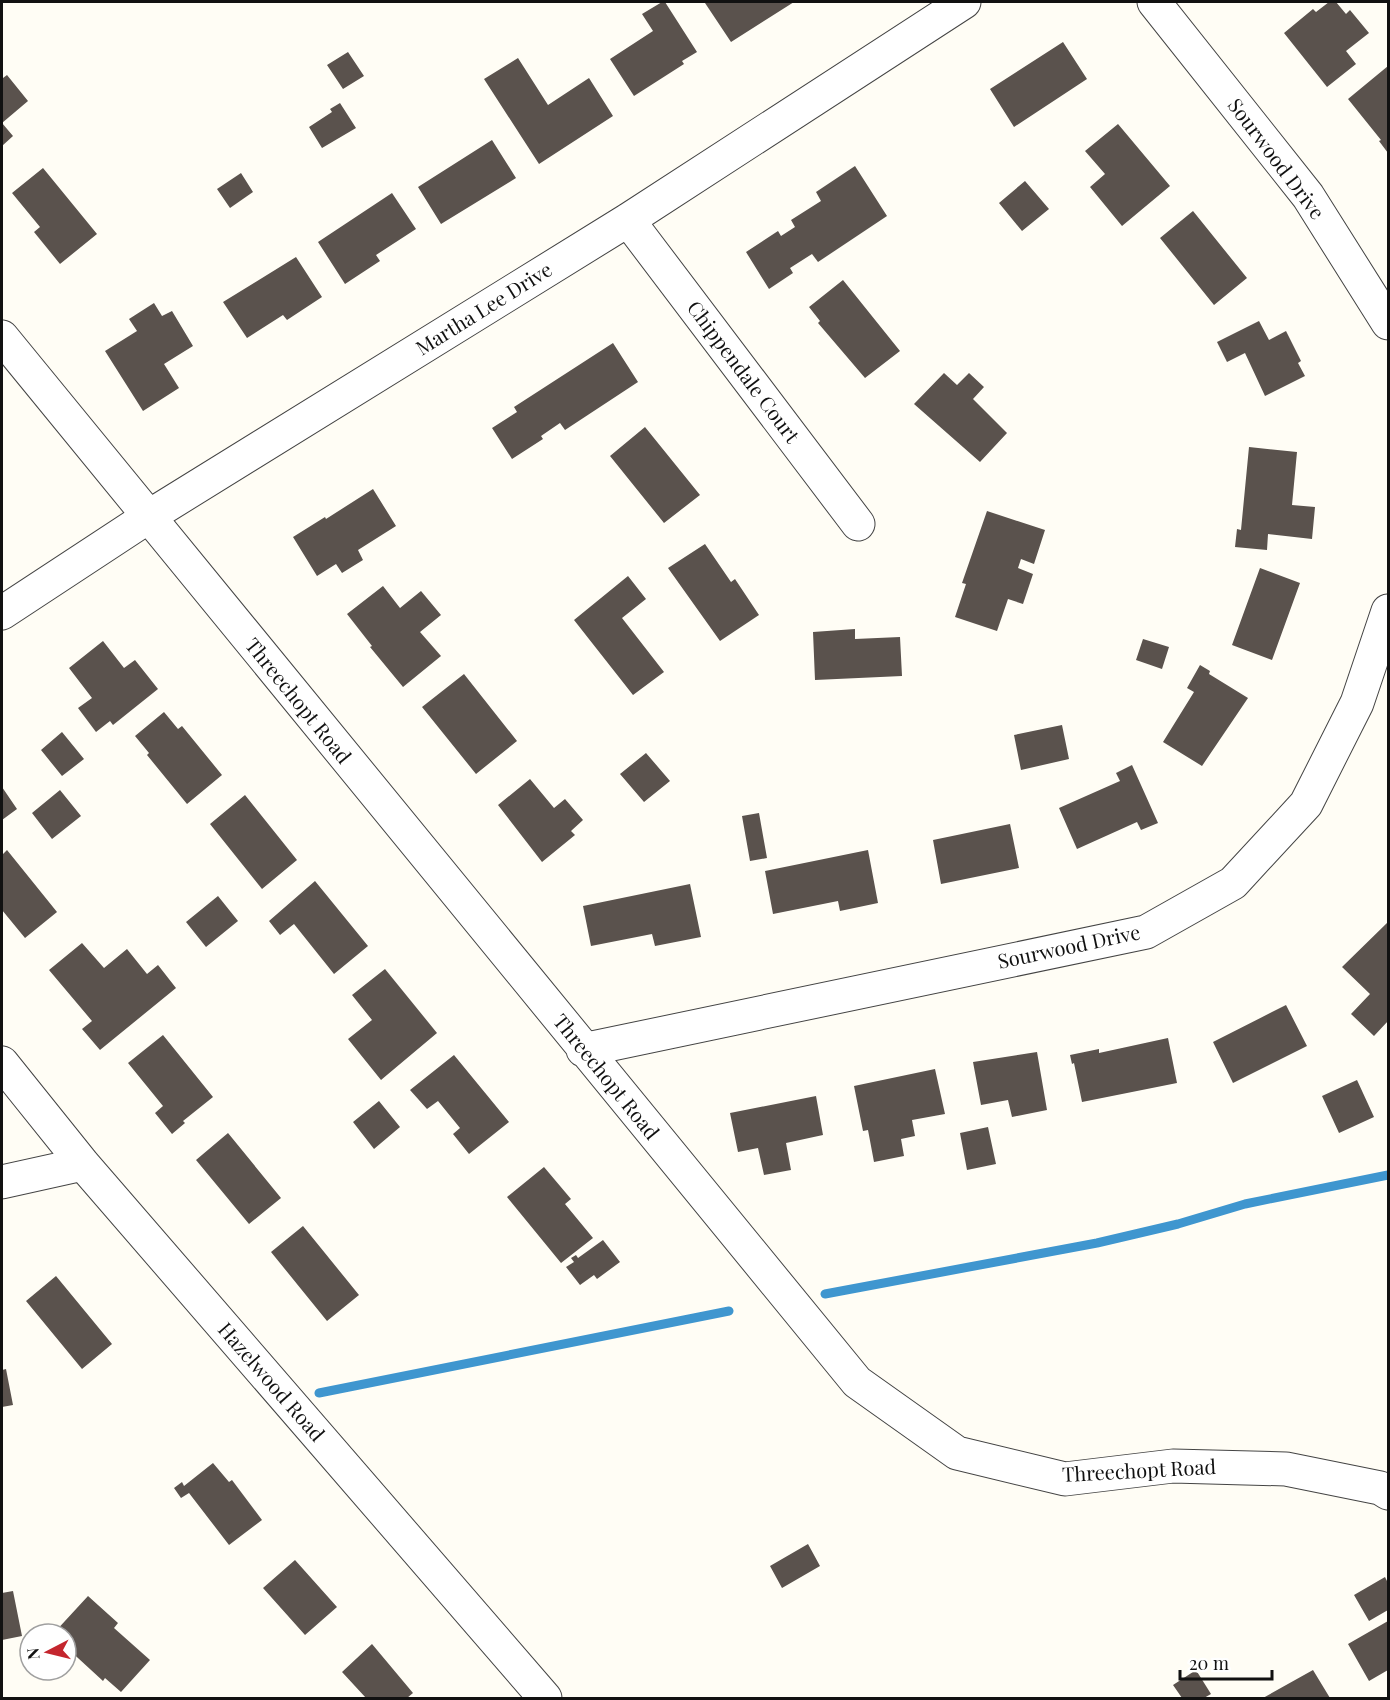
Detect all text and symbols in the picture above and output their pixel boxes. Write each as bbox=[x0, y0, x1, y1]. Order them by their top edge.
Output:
street label: Sourwood Drive bbox=[1223, 92, 1332, 224]
street label: Martha Lee Drive bbox=[410, 255, 556, 360]
street label: Chippendale Court bbox=[682, 295, 807, 448]
street label: Threechopt Road bbox=[240, 632, 358, 769]
street label: Sourwood Drive bbox=[995, 917, 1142, 974]
street label: Threechopt Road bbox=[548, 1008, 666, 1145]
street label: Hazelwood Road bbox=[213, 1316, 332, 1447]
street label: Threechopt Road bbox=[1061, 1452, 1217, 1487]
north arrow bbox=[18, 1622, 78, 1682]
scale bar bbox=[1180, 1643, 1272, 1681]
text: N bbox=[21, 1646, 44, 1661]
text: 20 m bbox=[1189, 1651, 1229, 1675]

